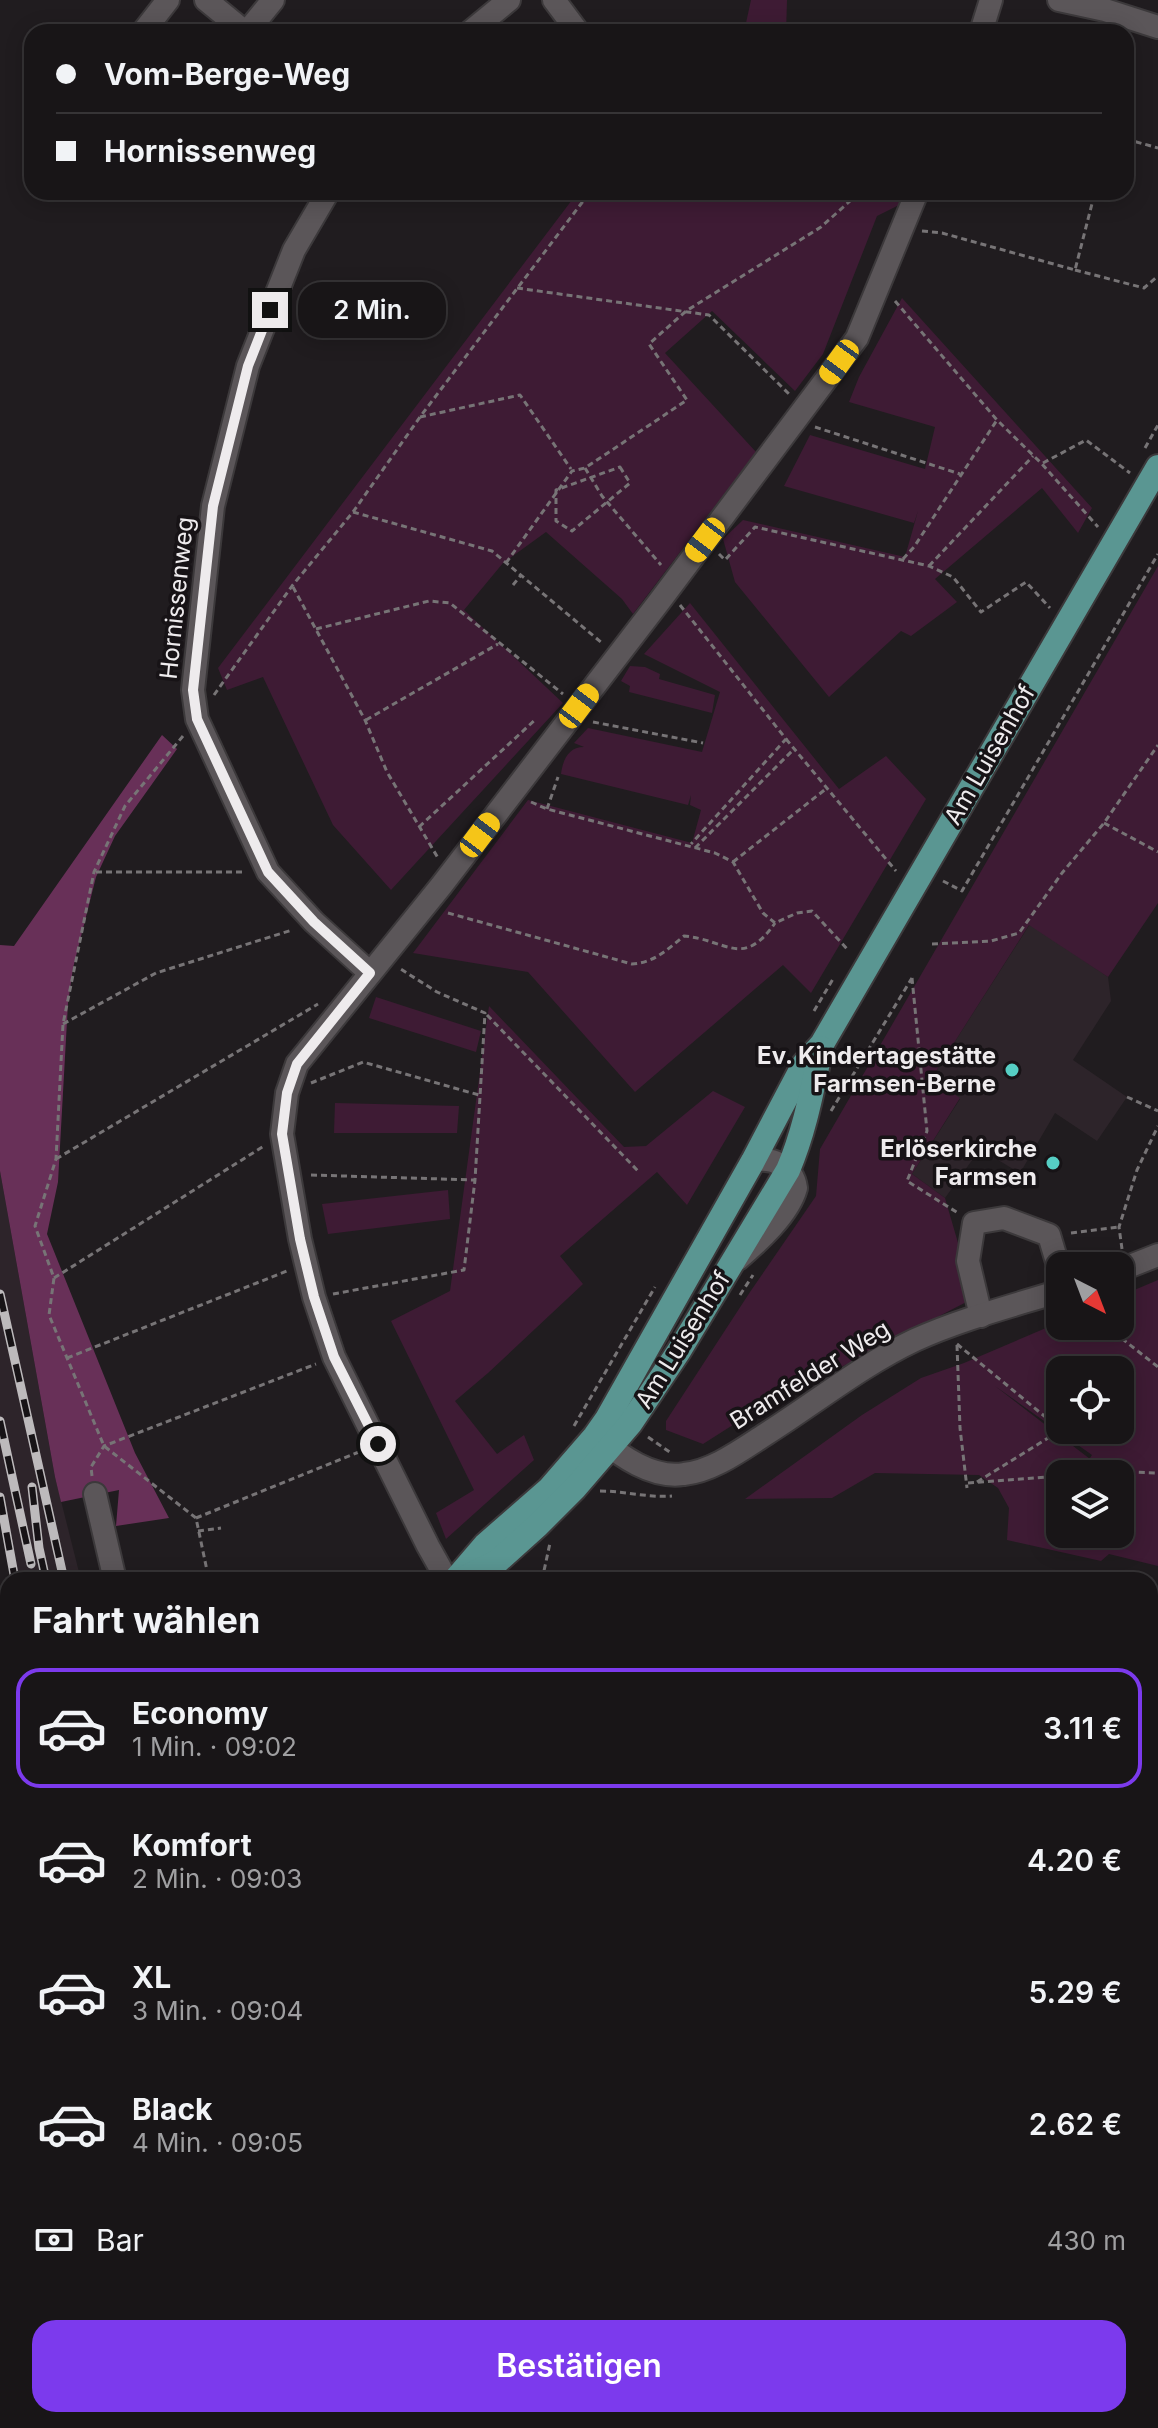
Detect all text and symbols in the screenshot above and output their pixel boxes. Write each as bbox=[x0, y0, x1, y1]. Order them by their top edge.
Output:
text: Vom-Berge-Weg bbox=[104, 56, 350, 92]
text: Hornissenweg bbox=[104, 133, 316, 169]
callout: 2 Min. bbox=[298, 282, 446, 338]
route end bbox=[252, 292, 288, 328]
text: 2 Min. bbox=[333, 294, 411, 325]
car bbox=[815, 336, 863, 388]
car bbox=[681, 514, 729, 566]
street label: Hornissenweg bbox=[154, 515, 199, 681]
car bbox=[555, 680, 603, 732]
street label: Am Luisenhof bbox=[938, 680, 1041, 830]
car bbox=[456, 809, 504, 861]
place label: Ev. Kindertagestätte Farmsen-Berne bbox=[757, 1041, 996, 1098]
marker: Ev. Kindertagestätte Farmsen-Berne bbox=[1003, 1061, 1021, 1079]
place label: Erlöserkirche Farmsen bbox=[880, 1134, 1037, 1191]
marker: Erlöserkirche Farmsen bbox=[1044, 1154, 1062, 1172]
north arrow bbox=[1046, 1252, 1134, 1340]
map controls bbox=[1046, 1252, 1134, 1548]
street label: Am Luisenhof bbox=[629, 1266, 736, 1414]
street label: Bramfelder Weg bbox=[725, 1314, 895, 1435]
button: locate bbox=[1046, 1356, 1134, 1444]
route start bbox=[360, 1426, 396, 1462]
button: layers bbox=[1046, 1460, 1134, 1548]
text: Fahrt wählen bbox=[32, 1598, 260, 1642]
icon: car bbox=[36, 1692, 108, 1764]
text: Economy bbox=[132, 1695, 268, 1731]
text: 3.11 € bbox=[1043, 1710, 1122, 1746]
text: 1 Min. · 09:02 bbox=[132, 1731, 297, 1762]
icon: car bbox=[36, 1824, 108, 1896]
text: Komfort bbox=[132, 1827, 252, 1863]
text: 4.20 € bbox=[1027, 1842, 1122, 1878]
text: 2 Min. · 09:03 bbox=[132, 1863, 302, 1894]
icon: car bbox=[36, 1956, 108, 2028]
text: XL bbox=[132, 1959, 171, 1995]
text: 5.29 € bbox=[1028, 1974, 1122, 2010]
text: 3 Min. · 09:04 bbox=[132, 1995, 303, 2026]
icon: car bbox=[36, 2088, 108, 2160]
text: Black bbox=[132, 2091, 212, 2127]
text: 2.62 € bbox=[1029, 2106, 1122, 2142]
text: 4 Min. · 09:05 bbox=[132, 2127, 303, 2158]
icon: cash bbox=[32, 2218, 76, 2262]
text: Bar bbox=[96, 2222, 144, 2258]
text: 430 m bbox=[1047, 2225, 1126, 2256]
button: Bestätigen bbox=[32, 2320, 1126, 2412]

